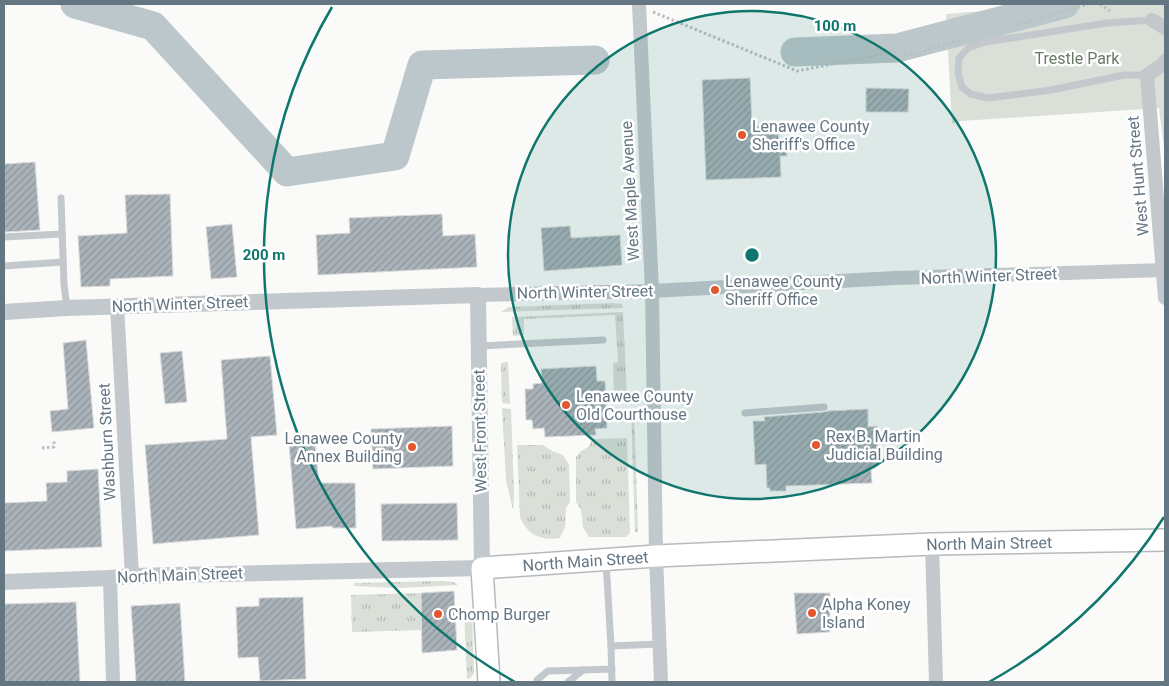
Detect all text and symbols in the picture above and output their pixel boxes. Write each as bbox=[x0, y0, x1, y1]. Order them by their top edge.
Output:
text: 100 m bbox=[814, 17, 856, 35]
park label: Trestle Park bbox=[1035, 49, 1120, 68]
street label: West Hunt Street bbox=[1123, 115, 1153, 237]
place label: Lenawee County Sheriff's Office bbox=[752, 117, 870, 154]
street label: West Maple Avenue bbox=[617, 120, 643, 262]
marker: Lenawee County Sheriff's Office bbox=[736, 129, 748, 141]
text: 200 m bbox=[243, 246, 285, 264]
centre of rings bbox=[743, 246, 761, 264]
street label: North Winter Street bbox=[920, 264, 1058, 288]
place label: Lenawee County Sheriff Office bbox=[725, 272, 843, 309]
street label: North Winter Street bbox=[517, 281, 653, 303]
marker: Lenawee County Sheriff Office bbox=[709, 284, 721, 296]
street label: North Winter Street bbox=[111, 292, 249, 316]
street label: West Front Street bbox=[469, 369, 491, 493]
street label: Washburn Street bbox=[94, 383, 120, 501]
place label: Lenawee County Old Courthouse bbox=[576, 387, 694, 424]
marker: Lenawee County Old Courthouse bbox=[560, 399, 572, 411]
place label: Rex B. Martin Judicial Building bbox=[826, 427, 943, 464]
place label: Lenawee County Annex Building bbox=[284, 429, 402, 466]
marker: Rex B. Martin Judicial Building bbox=[810, 439, 822, 451]
marker: Lenawee County Annex Building bbox=[406, 441, 418, 453]
street label: North Main Street bbox=[926, 532, 1052, 554]
street label: North Main Street bbox=[522, 547, 649, 575]
street label: North Main Street bbox=[117, 563, 243, 587]
place label: Alpha Koney Island bbox=[822, 595, 911, 632]
place label: Chomp Burger bbox=[448, 605, 551, 624]
marker: Alpha Koney Island bbox=[806, 607, 818, 619]
marker: Chomp Burger bbox=[432, 608, 444, 620]

